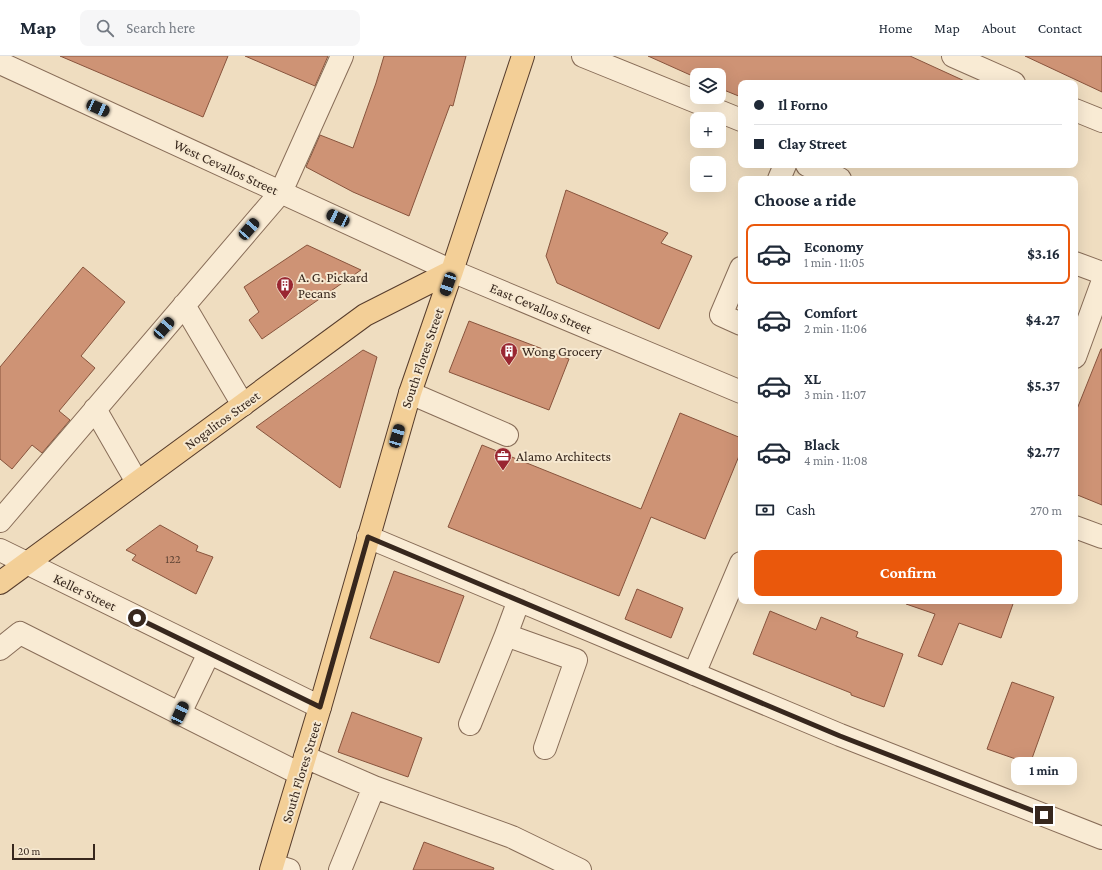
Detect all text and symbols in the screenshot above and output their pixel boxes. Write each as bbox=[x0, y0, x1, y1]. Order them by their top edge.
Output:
search box bbox=[80, 10, 360, 46]
text: Map bbox=[20, 17, 56, 38]
icon: search bbox=[94, 17, 116, 39]
text: Search here bbox=[126, 20, 195, 36]
text: Home bbox=[879, 20, 912, 36]
text: Map bbox=[934, 20, 960, 36]
text: About bbox=[982, 20, 1016, 36]
text: Contact bbox=[1038, 20, 1082, 36]
map controls bbox=[690, 68, 726, 192]
button: layers bbox=[690, 68, 726, 104]
text: Il Forno bbox=[778, 97, 828, 113]
car bbox=[85, 98, 111, 118]
button: + bbox=[690, 112, 726, 148]
street label: West Cevallos Street bbox=[171, 136, 281, 198]
text: Clay Street bbox=[778, 136, 847, 152]
button: − bbox=[690, 156, 726, 192]
text: Choose a ride bbox=[754, 190, 856, 210]
car bbox=[325, 207, 351, 229]
car bbox=[237, 216, 261, 242]
icon: car bbox=[756, 236, 792, 272]
text: Economy bbox=[804, 239, 863, 255]
text: $3.16 bbox=[1027, 246, 1060, 262]
text: 1 min · 11:05 bbox=[804, 255, 865, 270]
place label: A. G. Pickard Pecans bbox=[298, 269, 369, 301]
car bbox=[438, 271, 458, 297]
building icon: A. G. Pickard Pecans bbox=[275, 275, 295, 300]
street label: East Cevallos Street bbox=[488, 279, 595, 337]
icon: car bbox=[756, 302, 792, 338]
street label: South Flores Street bbox=[397, 305, 447, 410]
text: Comfort bbox=[804, 305, 858, 321]
text: $4.27 bbox=[1026, 312, 1060, 328]
car bbox=[152, 315, 176, 341]
text: 2 min · 11:06 bbox=[804, 321, 867, 336]
building icon: Wong Grocery bbox=[499, 341, 519, 366]
place label: Wong Grocery bbox=[522, 343, 603, 359]
icon: car bbox=[756, 368, 792, 404]
text: XL bbox=[804, 371, 821, 387]
text: $5.37 bbox=[1027, 378, 1060, 394]
street label: Nogalitos Street bbox=[181, 387, 263, 453]
text: 3 min · 11:07 bbox=[804, 387, 866, 402]
car bbox=[388, 423, 406, 449]
icon: car bbox=[756, 434, 792, 470]
text: Black bbox=[804, 437, 839, 453]
text: $2.77 bbox=[1027, 444, 1060, 460]
office icon: Alamo Architects bbox=[493, 446, 513, 471]
place label: Alamo Architects bbox=[516, 448, 611, 464]
text: 4 min · 11:08 bbox=[804, 453, 868, 468]
icon: cash bbox=[754, 499, 776, 521]
text: Cash bbox=[786, 502, 816, 518]
text: 270 m bbox=[1030, 503, 1062, 518]
button: Confirm bbox=[754, 550, 1062, 596]
house number: 122 bbox=[165, 552, 181, 566]
street label: Keller Street bbox=[51, 570, 119, 614]
route start bbox=[128, 609, 146, 627]
car bbox=[169, 700, 191, 726]
street label: South Flores Street bbox=[278, 719, 324, 825]
callout: 1 min bbox=[1011, 757, 1077, 785]
text: 1 min bbox=[1029, 763, 1059, 778]
route end bbox=[1035, 806, 1053, 824]
scale bar bbox=[12, 842, 95, 861]
text: 20 m bbox=[18, 845, 40, 857]

